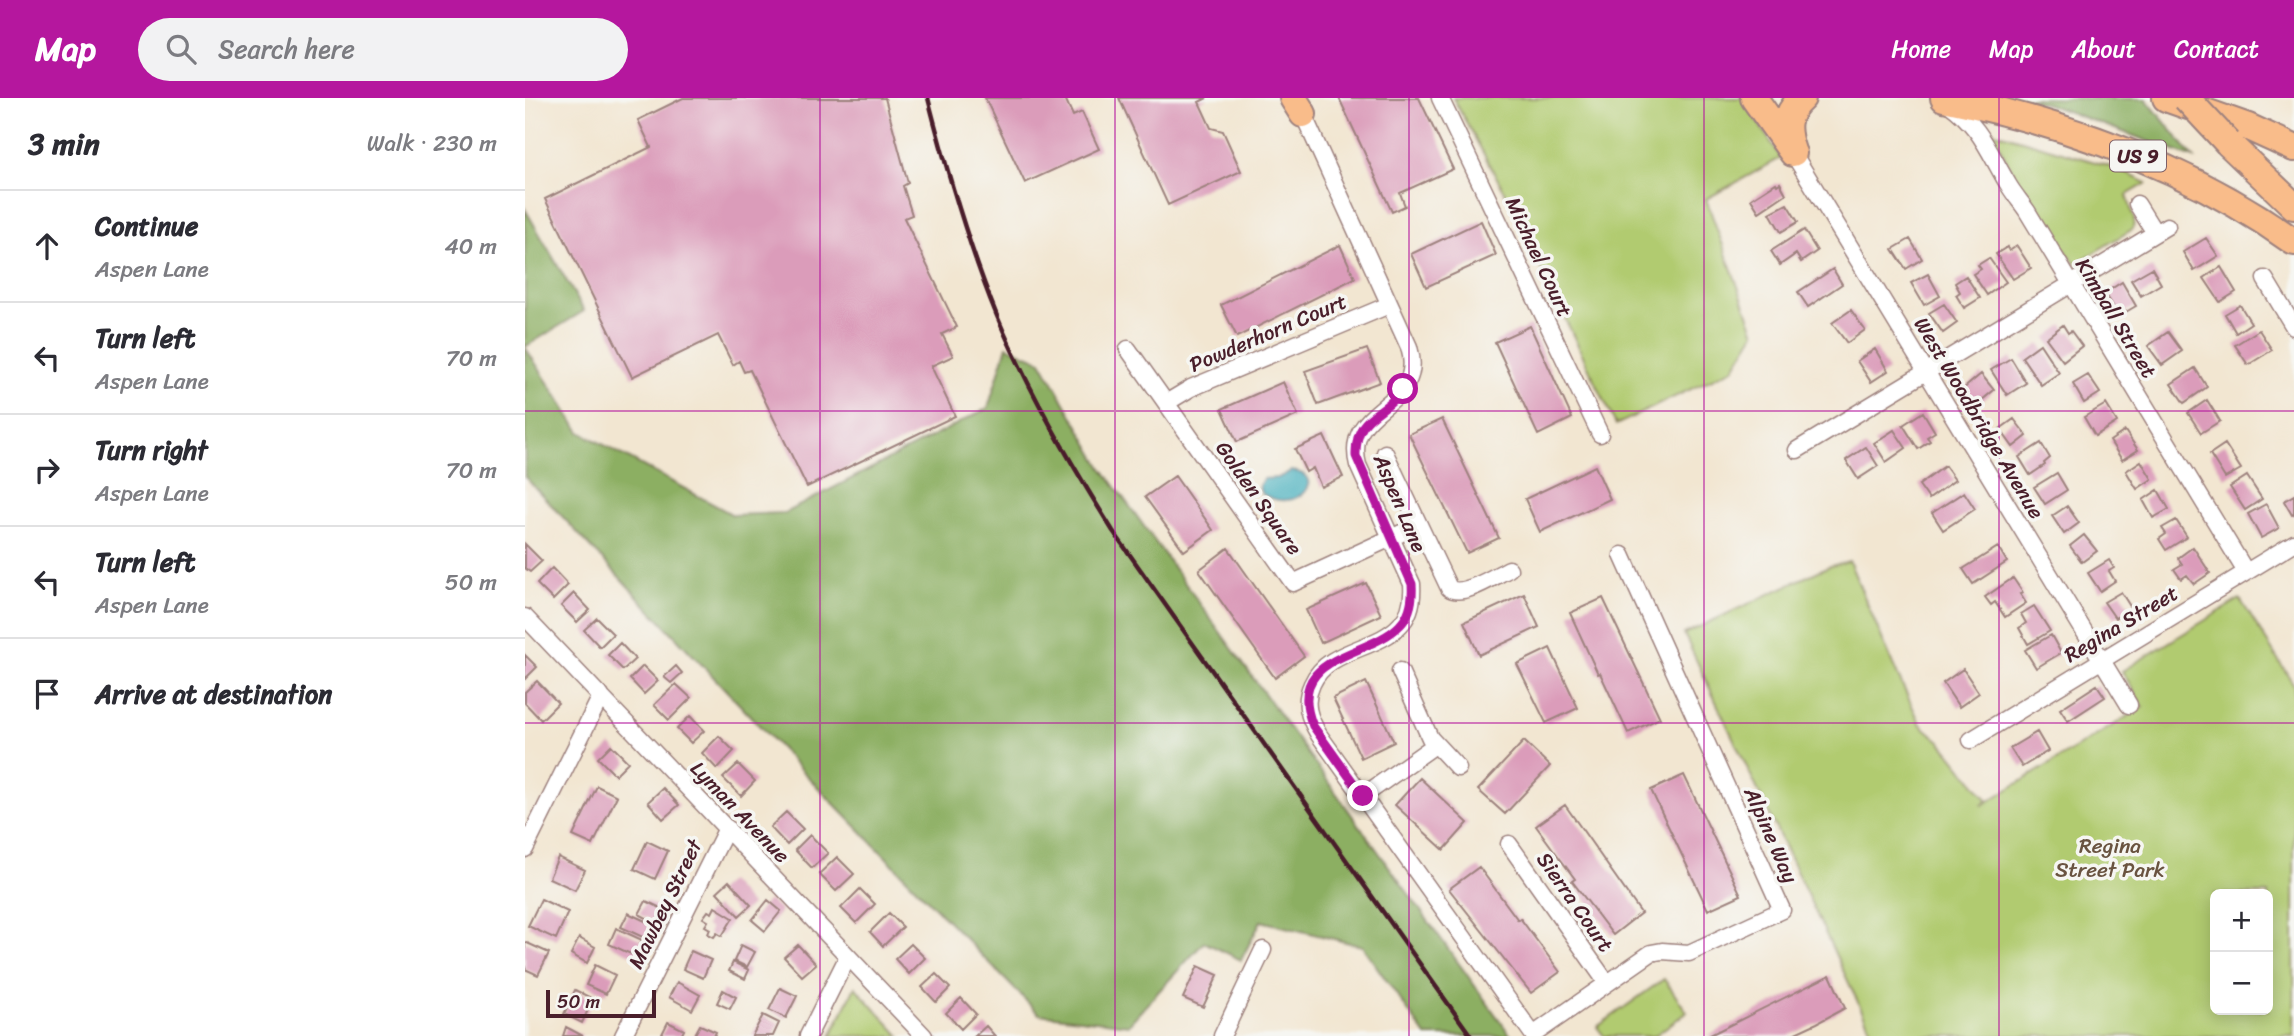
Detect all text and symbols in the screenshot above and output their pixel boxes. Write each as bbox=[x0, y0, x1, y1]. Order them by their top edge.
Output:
search box bbox=[138, 18, 628, 81]
text: Map bbox=[35, 20, 96, 78]
text: Search here bbox=[218, 26, 355, 72]
text: Home bbox=[1891, 28, 1951, 70]
text: Map bbox=[1989, 28, 2033, 70]
text: About bbox=[2071, 28, 2136, 70]
text: Contact bbox=[2174, 28, 2259, 70]
icon: search bbox=[162, 30, 200, 68]
text: 3 min bbox=[28, 117, 100, 171]
text: Walk · 230 m bbox=[367, 123, 497, 164]
road number: US 9 bbox=[2110, 141, 2166, 172]
street label: Michael Court bbox=[1494, 190, 1584, 324]
text: Continue bbox=[95, 203, 198, 249]
text: 40 m bbox=[444, 226, 497, 267]
icon: ahead bbox=[28, 227, 66, 265]
text: Aspen Lane bbox=[95, 249, 209, 290]
street label: Kimball Street bbox=[2065, 250, 2167, 386]
street label: Powderhorn Court bbox=[1183, 283, 1353, 383]
street label: West Woodbridge Avenue bbox=[1903, 309, 2055, 527]
text: Turn left bbox=[95, 315, 195, 361]
text: 70 m bbox=[446, 338, 497, 379]
icon: left bbox=[28, 339, 66, 377]
text: Aspen Lane bbox=[95, 361, 209, 402]
route start bbox=[1387, 373, 1418, 404]
text: Turn right bbox=[95, 427, 208, 473]
street label: Golden Square bbox=[1205, 433, 1313, 564]
street label: Aspen Lane bbox=[1362, 447, 1438, 558]
text: 70 m bbox=[446, 450, 497, 491]
icon: right bbox=[28, 451, 66, 489]
text: Aspen Lane bbox=[95, 473, 209, 514]
text: Turn left bbox=[95, 539, 195, 585]
text: 50 m bbox=[445, 562, 497, 603]
icon: left bbox=[28, 563, 66, 601]
street label: Regina Street bbox=[2056, 575, 2186, 673]
text: Aspen Lane bbox=[95, 585, 209, 626]
text: Arrive at destination bbox=[95, 671, 332, 717]
icon: arrive bbox=[28, 675, 66, 713]
street label: Lyman Avenue bbox=[681, 751, 800, 873]
route end bbox=[1347, 780, 1378, 811]
street label: Alpine Way bbox=[1733, 780, 1809, 889]
park label: Regina Street Park bbox=[2055, 827, 2165, 889]
street label: Mawbey Street bbox=[617, 831, 714, 976]
street label: Sierra Court bbox=[1526, 844, 1624, 960]
map controls bbox=[2210, 889, 2273, 1015]
button: + bbox=[2210, 889, 2273, 952]
button: − bbox=[2210, 952, 2273, 1015]
text: 50 m bbox=[557, 985, 600, 1018]
scale bar bbox=[546, 987, 656, 1019]

